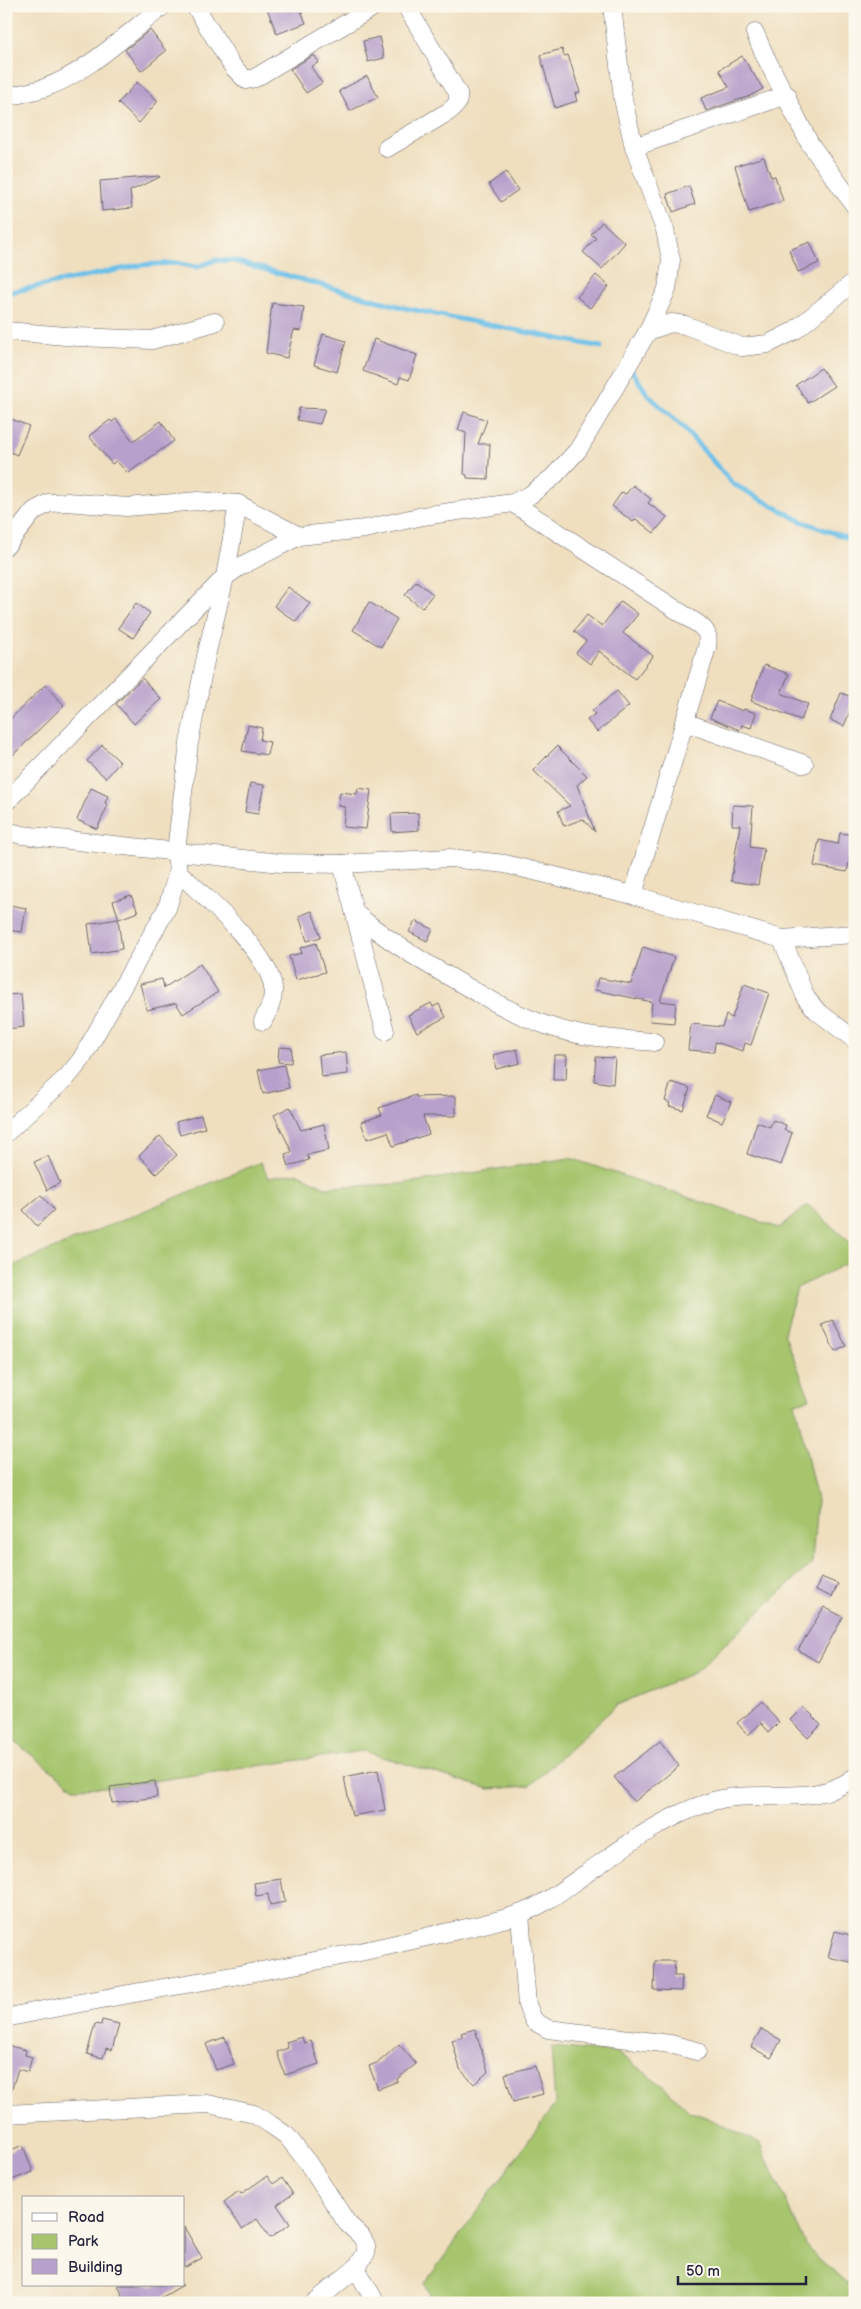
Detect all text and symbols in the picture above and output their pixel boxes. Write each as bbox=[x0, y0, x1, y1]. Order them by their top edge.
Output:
legend bbox=[22, 2196, 185, 2286]
text: Road bbox=[68, 2208, 104, 2227]
text: Park bbox=[68, 2232, 99, 2251]
scale bar bbox=[678, 2254, 806, 2286]
text: Building bbox=[68, 2258, 123, 2277]
text: 50 m bbox=[686, 2262, 720, 2281]

